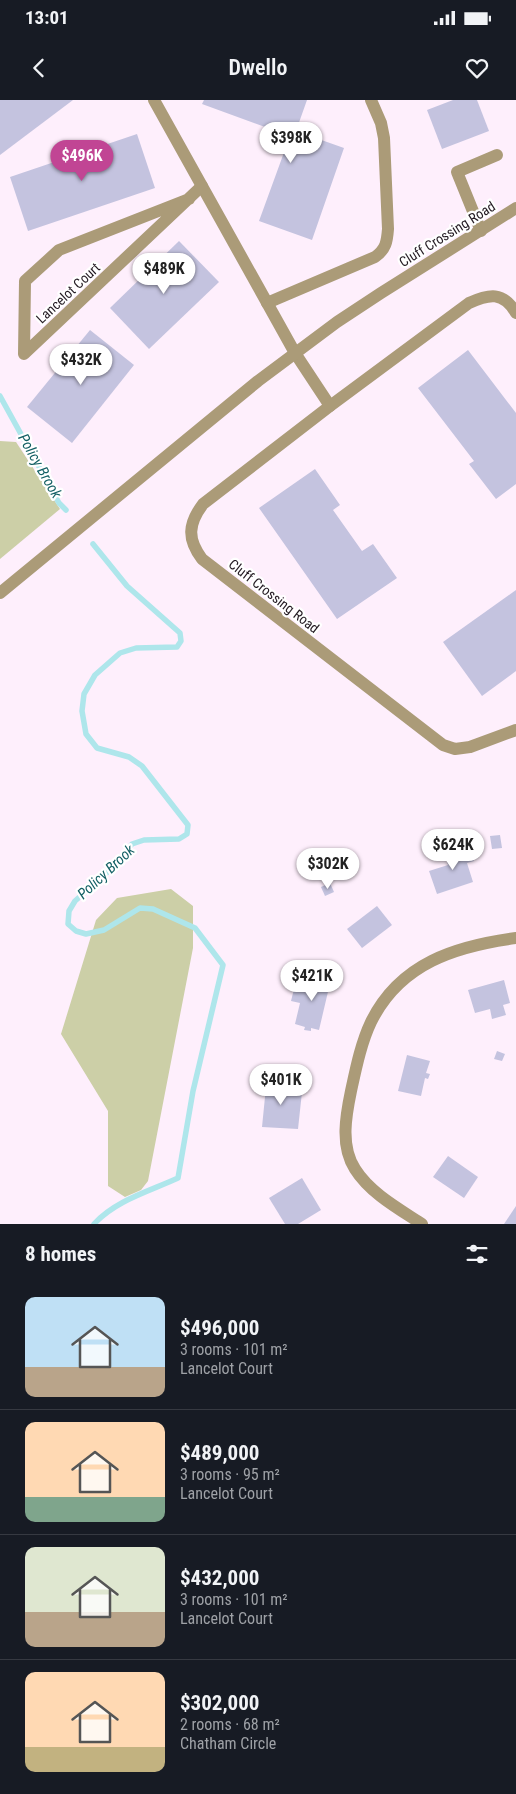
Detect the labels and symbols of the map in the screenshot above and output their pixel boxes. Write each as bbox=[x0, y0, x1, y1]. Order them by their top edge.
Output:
pin: $398K bbox=[256, 122, 326, 164]
pin: $496K bbox=[47, 139, 117, 182]
street label: Cluff Crossing Road bbox=[396, 198, 498, 270]
pin: $489K bbox=[129, 252, 199, 295]
street label: Lancelot Court bbox=[33, 259, 103, 327]
pin: $432K bbox=[46, 344, 116, 386]
water label: Policy Brook bbox=[14, 431, 66, 502]
street label: Cluff Crossing Road bbox=[226, 556, 322, 636]
pin: $624K bbox=[418, 828, 488, 871]
water label: Policy Brook bbox=[74, 841, 139, 903]
pin: $302K bbox=[293, 848, 363, 890]
pin: $421K bbox=[277, 960, 347, 1002]
pin: $401K bbox=[246, 1064, 316, 1106]

